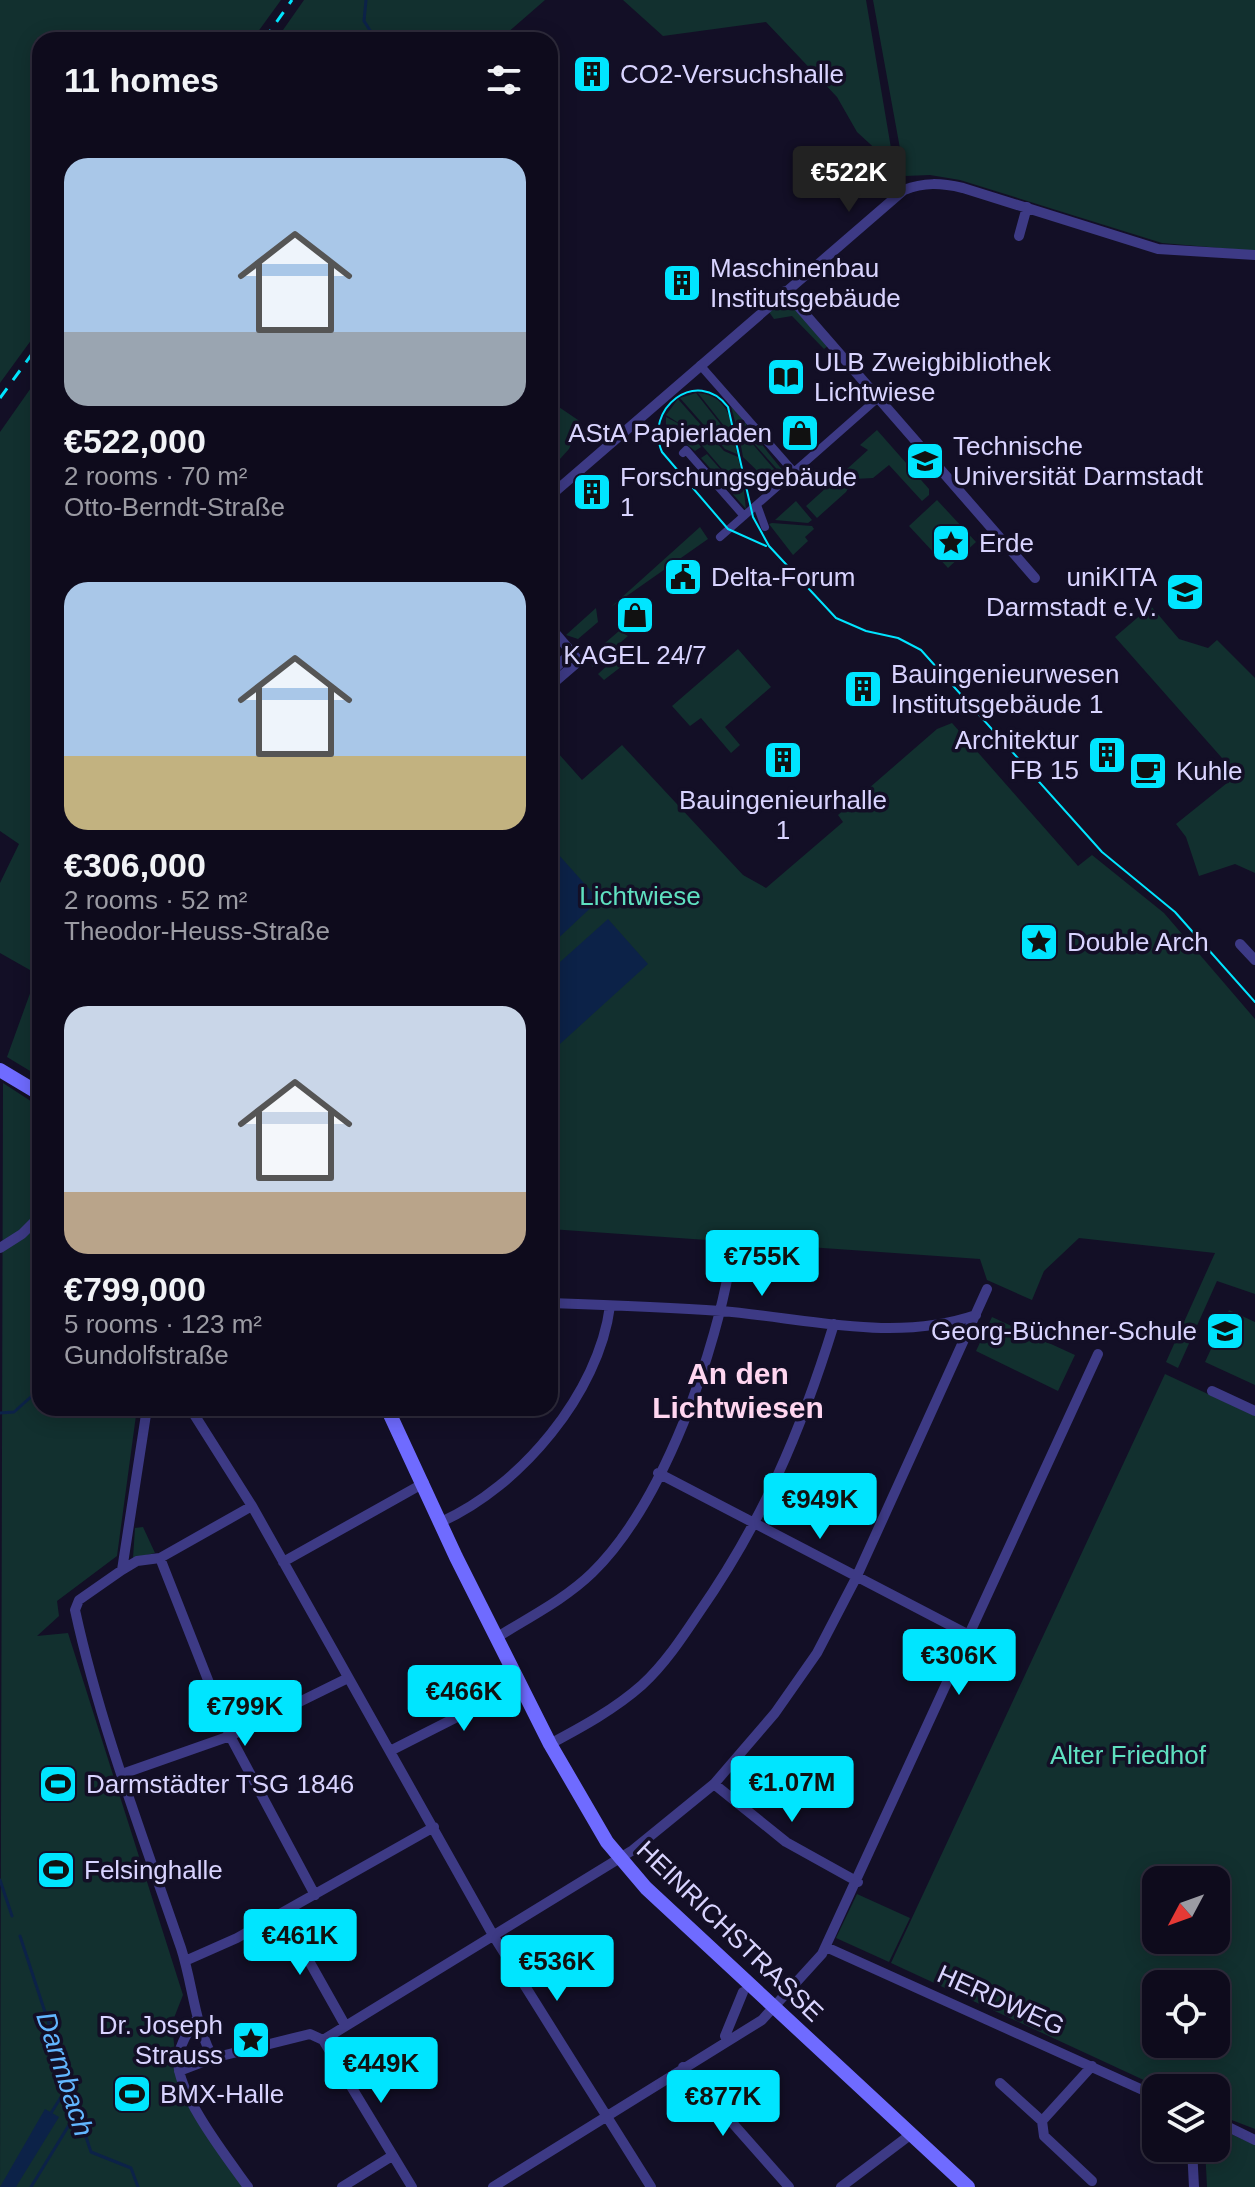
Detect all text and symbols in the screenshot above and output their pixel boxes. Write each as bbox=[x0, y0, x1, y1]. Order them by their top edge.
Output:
building icon: CO2-Versuchshalle bbox=[571, 53, 613, 95]
icon: filters bbox=[482, 58, 526, 102]
place label: CO2-Versuchshalle bbox=[620, 59, 844, 89]
text: 11 homes bbox=[64, 61, 219, 99]
pin: €522K bbox=[793, 146, 905, 214]
text: €522K bbox=[811, 157, 887, 187]
icon: home bbox=[223, 210, 367, 354]
place label: Maschinenbau Institutsgebäude bbox=[710, 253, 901, 313]
building icon: Maschinenbau Institutsgebäude bbox=[661, 262, 703, 304]
place label: ULB Zweigbibliothek Lichtwiese bbox=[814, 347, 1052, 407]
library icon: ULB Zweigbibliothek Lichtwiese bbox=[765, 356, 807, 398]
shop icon: AStA Papierladen bbox=[779, 412, 821, 454]
place label: AStA Papierladen bbox=[568, 418, 772, 448]
text: €522,000 bbox=[64, 422, 206, 460]
place label: Technische Universität Darmstadt bbox=[953, 431, 1204, 491]
school or university icon: Technische Universität Darmstadt bbox=[904, 440, 946, 482]
text: 2 rooms · 70 m² bbox=[64, 461, 248, 491]
place label: Forschungsgebäude 1 bbox=[620, 462, 857, 522]
building icon: Forschungsgebäude 1 bbox=[571, 471, 613, 513]
text: Otto-Berndt-Straße bbox=[64, 492, 285, 522]
place icon: Erde bbox=[930, 522, 972, 564]
place label: Erde bbox=[979, 528, 1034, 558]
public building icon: Delta-Forum bbox=[662, 556, 704, 598]
place label: Delta-Forum bbox=[711, 562, 855, 592]
place label: uniKITA Darmstadt e.V. bbox=[986, 562, 1158, 622]
school or university icon: uniKITA Darmstadt e.V. bbox=[1164, 571, 1206, 613]
shop icon: KAGEL 24/7 bbox=[614, 594, 656, 636]
icon: home bbox=[223, 634, 367, 778]
place label: KAGEL 24/7 bbox=[563, 640, 707, 670]
place label: Bauingenieurwesen Institutsgebäude 1 bbox=[891, 659, 1119, 719]
building icon: Bauingenieurwesen Institutsgebäude 1 bbox=[842, 668, 884, 710]
place label: Architektur FB 15 bbox=[955, 725, 1079, 785]
building icon: Architektur FB 15 bbox=[1086, 734, 1128, 776]
building icon: Bauingenieurhalle 1 bbox=[762, 739, 804, 781]
cafe icon: Kuhle bbox=[1127, 750, 1169, 792]
place label: Kuhle bbox=[1176, 756, 1243, 786]
place label: Bauingenieurhalle 1 bbox=[679, 785, 887, 845]
text: €306,000 bbox=[64, 846, 206, 884]
park label: Lichtwiese bbox=[579, 881, 701, 911]
text: 2 rooms · 52 m² bbox=[64, 885, 248, 915]
text: Theodor-Heuss-Straße bbox=[64, 916, 330, 946]
place icon: Double Arch bbox=[1018, 921, 1060, 963]
place label: Double Arch bbox=[1067, 927, 1209, 957]
icon: home bbox=[223, 1058, 367, 1202]
pin: €755K bbox=[706, 1230, 818, 1298]
text: €755K bbox=[724, 1241, 800, 1271]
text: €799,000 bbox=[64, 1270, 206, 1308]
text: 5 rooms · 123 m² bbox=[64, 1309, 262, 1339]
school or university icon: Georg-Büchner-Schule bbox=[1204, 1310, 1246, 1352]
place label: Georg-Büchner-Schule bbox=[931, 1316, 1197, 1346]
text: Gundolfstraße bbox=[64, 1340, 229, 1370]
district label: An den Lichtwiesen bbox=[652, 1357, 824, 1424]
pin: €949K bbox=[764, 1473, 876, 1541]
text: €949K bbox=[782, 1484, 858, 1514]
pin: €306K bbox=[903, 1629, 1015, 1697]
text: €306K bbox=[921, 1640, 997, 1670]
pin: €466K bbox=[408, 1665, 520, 1733]
text: €466K bbox=[426, 1676, 502, 1706]
pin: €799K bbox=[189, 1680, 301, 1748]
text: €799K bbox=[207, 1691, 283, 1721]
park label: Alter Friedhof bbox=[1050, 1740, 1207, 1770]
pin: €1.07M bbox=[727, 1756, 857, 1824]
sports icon: Darmstädter TSG 1846 bbox=[37, 1763, 79, 1805]
text: €1.07M bbox=[749, 1767, 835, 1797]
place label: Darmstädter TSG 1846 bbox=[86, 1769, 354, 1799]
street label: HEINRICHSTRASSE bbox=[631, 1834, 829, 2028]
sports icon: Felsinghalle bbox=[35, 1849, 77, 1891]
place label: Felsinghalle bbox=[84, 1855, 223, 1885]
north arrow bbox=[1142, 1866, 1230, 1954]
map controls bbox=[1142, 1866, 1230, 2162]
pin: €461K bbox=[244, 1909, 356, 1977]
text: €461K bbox=[262, 1920, 338, 1950]
pin: €536K bbox=[501, 1935, 613, 2003]
text: €536K bbox=[519, 1946, 595, 1976]
street label: HERDWEG bbox=[933, 1959, 1069, 2041]
button: locate bbox=[1142, 1970, 1230, 2058]
water label: Darmbach bbox=[30, 2008, 100, 2140]
place label: Dr. Joseph Strauss bbox=[99, 2010, 223, 2070]
place icon: Dr. Joseph Strauss bbox=[230, 2019, 272, 2061]
pin: €449K bbox=[325, 2037, 437, 2105]
text: €449K bbox=[343, 2048, 419, 2078]
pin: €877K bbox=[667, 2070, 779, 2138]
sports icon: BMX-Halle bbox=[111, 2073, 153, 2115]
button: layers bbox=[1142, 2074, 1230, 2162]
place label: BMX-Halle bbox=[160, 2079, 284, 2109]
text: €877K bbox=[685, 2081, 761, 2111]

